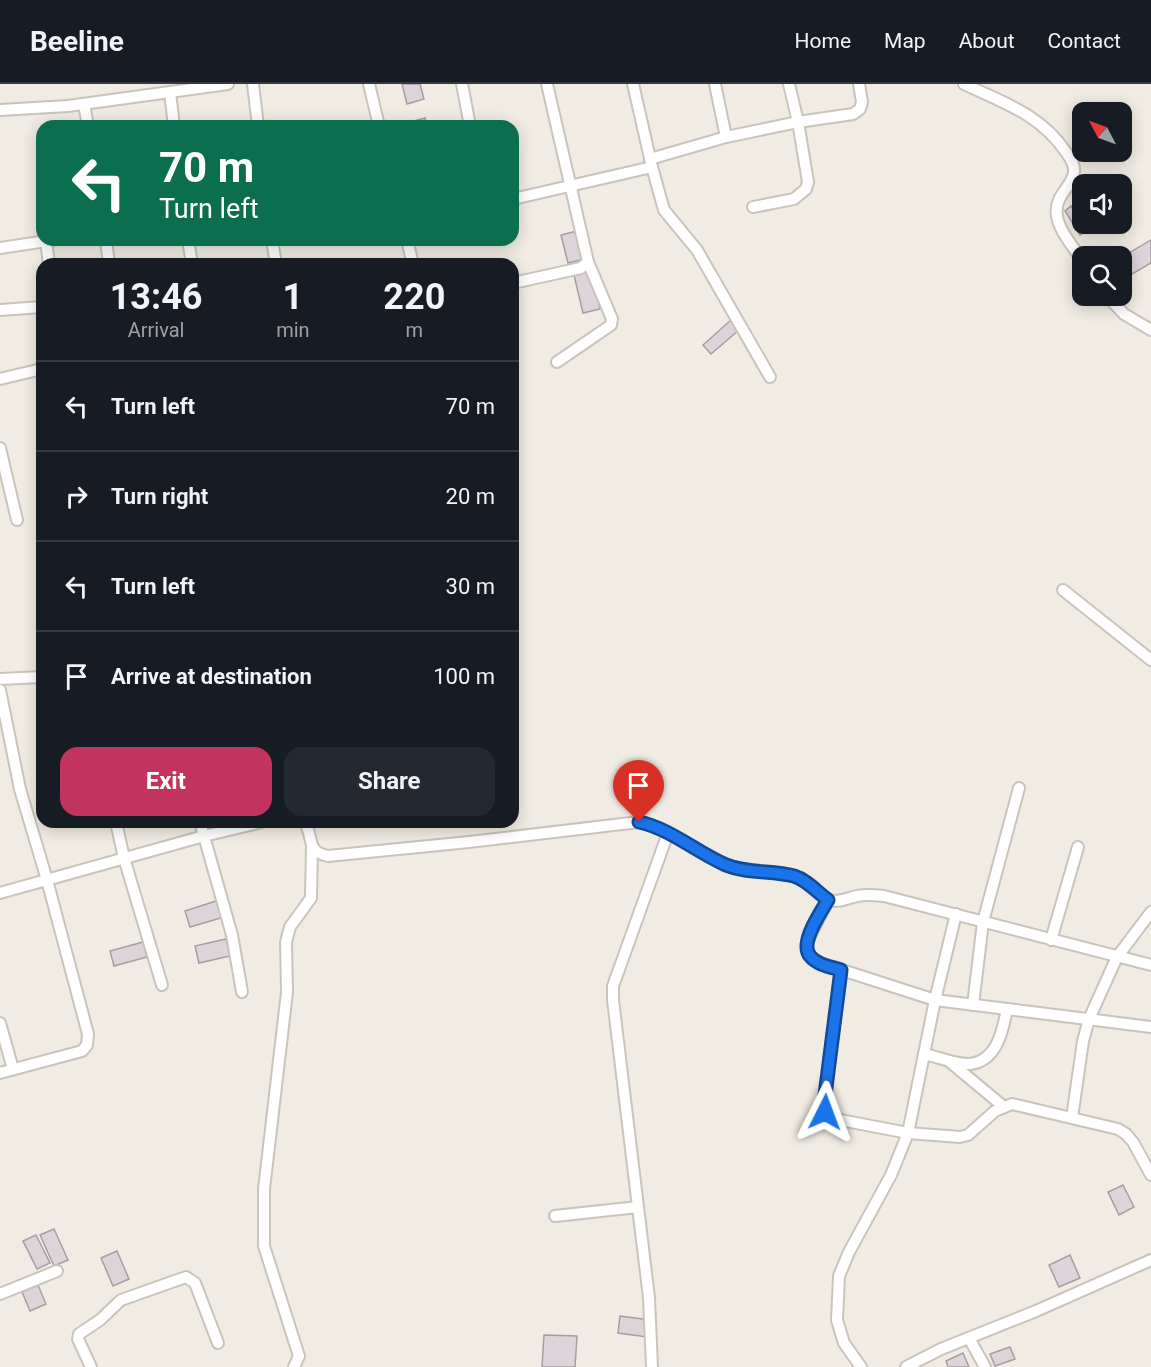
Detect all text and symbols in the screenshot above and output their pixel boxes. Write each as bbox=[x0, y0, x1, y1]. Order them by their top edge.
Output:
text: Beeline bbox=[30, 25, 124, 58]
text: Home bbox=[795, 29, 851, 53]
text: Map bbox=[884, 29, 926, 53]
text: About bbox=[959, 29, 1015, 53]
text: Contact bbox=[1048, 29, 1121, 53]
north arrow bbox=[1072, 102, 1132, 162]
map controls bbox=[1072, 102, 1132, 306]
text: 70 m bbox=[159, 143, 254, 192]
icon: left bbox=[60, 144, 138, 222]
button: sound bbox=[1072, 174, 1132, 234]
text: Turn left bbox=[159, 193, 259, 225]
button: search bbox=[1072, 246, 1132, 306]
text: 13:46 bbox=[110, 276, 202, 318]
text: 1 bbox=[283, 276, 303, 318]
text: 220 bbox=[383, 276, 445, 318]
text: Arrival bbox=[128, 318, 184, 342]
text: min bbox=[276, 318, 310, 342]
text: m bbox=[406, 318, 423, 342]
icon: left bbox=[60, 390, 93, 423]
text: Turn left bbox=[111, 394, 195, 419]
text: 70 m bbox=[446, 394, 495, 419]
icon: right bbox=[60, 480, 93, 513]
text: Turn right bbox=[111, 484, 208, 509]
text: 20 m bbox=[446, 484, 495, 509]
icon: left bbox=[60, 570, 93, 603]
text: Turn left bbox=[111, 574, 195, 599]
text: 30 m bbox=[446, 574, 495, 599]
icon: arrive bbox=[60, 660, 93, 693]
text: Arrive at destination bbox=[111, 664, 312, 689]
text: 100 m bbox=[433, 664, 495, 689]
button: Exit bbox=[60, 747, 272, 816]
button: Share bbox=[284, 747, 495, 816]
pin bbox=[613, 760, 664, 822]
icon: arrive bbox=[622, 769, 655, 802]
position arrow bbox=[793, 1080, 857, 1144]

